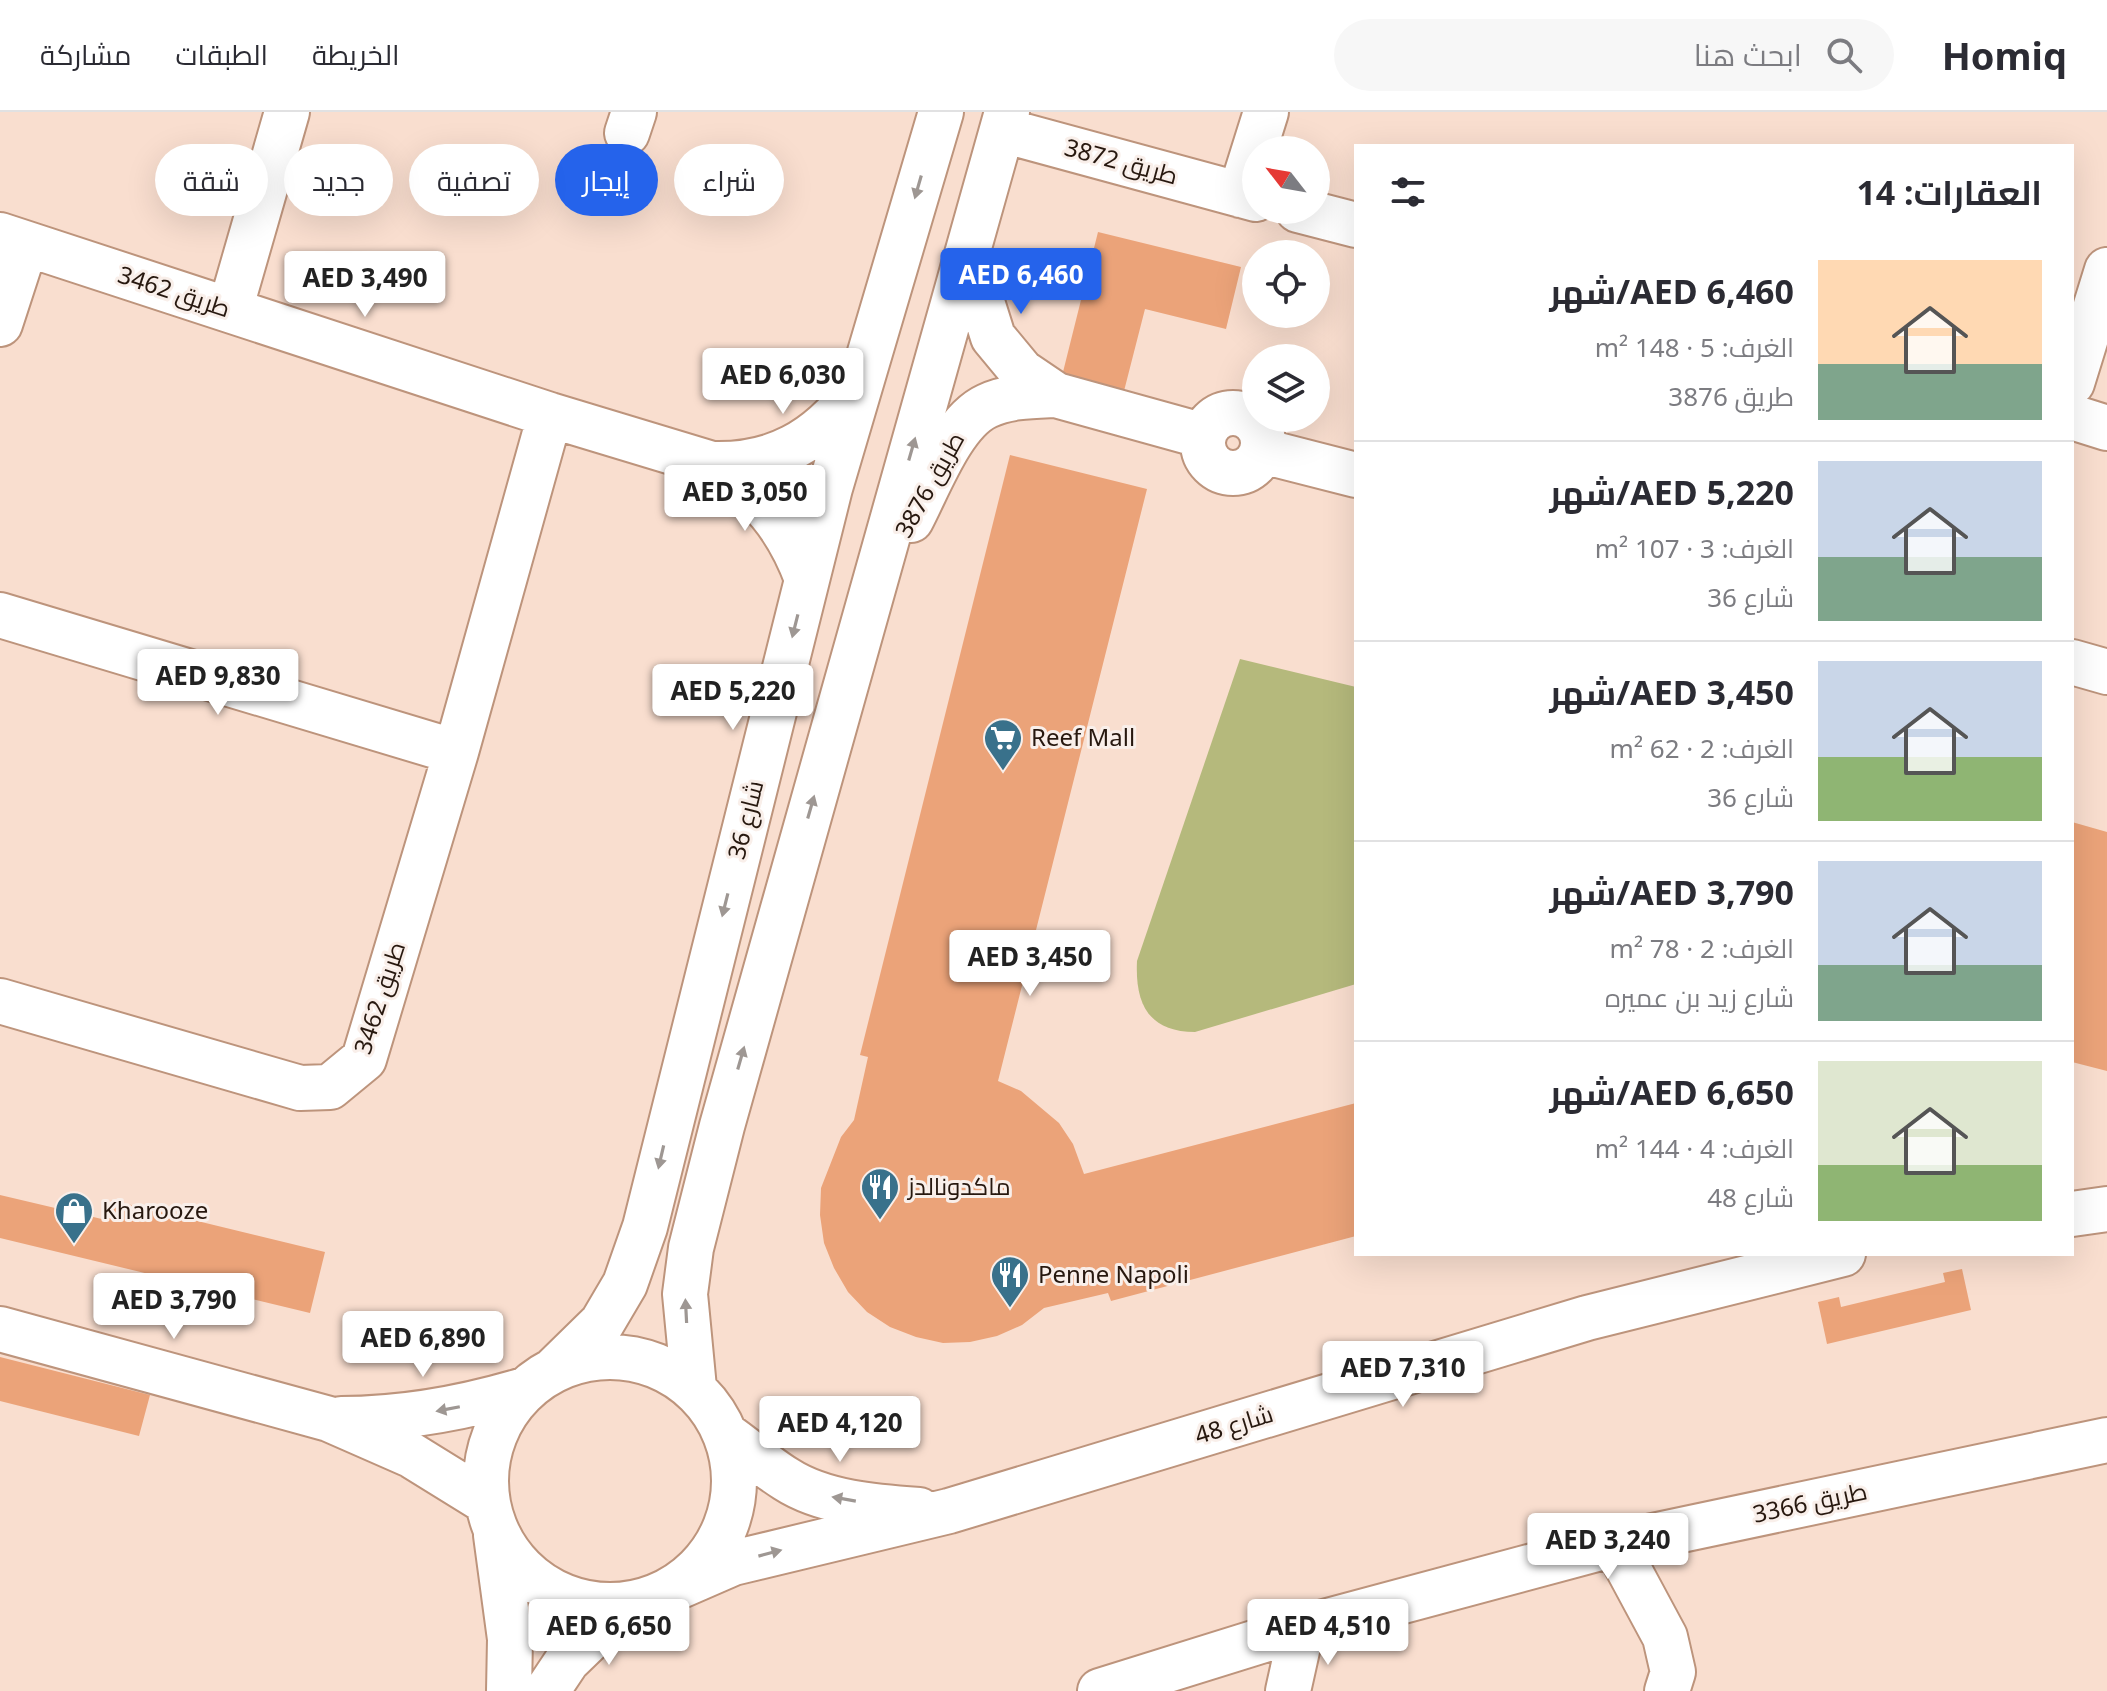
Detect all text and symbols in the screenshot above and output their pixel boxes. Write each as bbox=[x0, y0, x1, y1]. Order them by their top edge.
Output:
search box bbox=[1334, 19, 1894, 91]
text: Homiq bbox=[1942, 29, 2067, 81]
icon: search bbox=[1822, 33, 1866, 77]
text: ابحث هنا bbox=[1694, 34, 1802, 75]
text: مشاركة bbox=[40, 35, 131, 73]
text: الطبقات bbox=[175, 35, 268, 73]
text: الخريطة bbox=[312, 35, 399, 73]
street label: طريق 3872 bbox=[1061, 130, 1182, 192]
north arrow bbox=[1242, 136, 1330, 224]
map controls bbox=[1242, 136, 1330, 432]
chip: شقة bbox=[155, 144, 268, 216]
chip: جديد bbox=[284, 144, 393, 216]
chip: تصفية bbox=[409, 144, 539, 216]
chip: إيجار bbox=[555, 144, 658, 216]
chip: شراء bbox=[674, 144, 784, 216]
text: العقارات: 14 bbox=[1856, 169, 2042, 215]
icon: filters bbox=[1386, 170, 1430, 214]
one-way arrow bbox=[912, 174, 924, 199]
button: locate bbox=[1242, 240, 1330, 328]
pin: AED 6,460 bbox=[929, 248, 1113, 316]
pin: AED 3,490 bbox=[273, 251, 457, 319]
text: AED 6,460 bbox=[958, 256, 1084, 292]
street label: طريق 3462 bbox=[114, 257, 235, 324]
text: AED 3,490 bbox=[302, 259, 428, 295]
text: AED 6,460/شهر bbox=[1550, 268, 1794, 314]
icon: home bbox=[1882, 292, 1978, 388]
text: الغرف: 5 · 148 m² bbox=[1595, 329, 1794, 365]
button: layers bbox=[1242, 344, 1330, 432]
pin: AED 6,030 bbox=[691, 348, 875, 416]
text: AED 6,030 bbox=[720, 356, 846, 392]
text: طريق 3876 bbox=[1668, 378, 1794, 414]
street label: طريق 3876 bbox=[886, 426, 971, 543]
one-way arrow bbox=[906, 437, 919, 461]
pin: AED 3,050 bbox=[653, 465, 837, 533]
text: AED 5,220/شهر bbox=[1550, 469, 1794, 515]
text: AED 3,050 bbox=[682, 473, 808, 509]
icon: home bbox=[1882, 493, 1978, 589]
text: الغرف: 3 · 107 m² bbox=[1595, 530, 1794, 566]
text: شارع 36 bbox=[1707, 579, 1794, 615]
one-way arrow bbox=[789, 613, 801, 638]
pin: AED 9,830 bbox=[126, 649, 310, 717]
text: AED 9,830 bbox=[155, 657, 281, 693]
pin: AED 5,220 bbox=[641, 664, 825, 732]
text: AED 3,450/شهر bbox=[1550, 669, 1794, 715]
text: AED 5,220 bbox=[670, 672, 796, 708]
icon: home bbox=[1882, 693, 1978, 789]
supermarket icon: Reef Mall bbox=[982, 717, 1024, 772]
place label: Reef Mall bbox=[1031, 720, 1135, 753]
text: الغرف: 2 · 62 m² bbox=[1610, 730, 1794, 766]
street label: شارع 36 bbox=[719, 777, 771, 863]
text: شارع 36 bbox=[1707, 779, 1794, 815]
one-way arrow bbox=[805, 795, 818, 819]
text: AED 3,790/شهر bbox=[1550, 869, 1794, 915]
one-way arrow bbox=[718, 893, 730, 918]
icon: home bbox=[1882, 893, 1978, 989]
pin: AED 3,450 bbox=[938, 930, 1122, 998]
text: الغرف: 2 · 78 m² bbox=[1610, 930, 1794, 966]
street label: طريق 3462 bbox=[345, 937, 412, 1058]
text: AED 3,450 bbox=[967, 938, 1093, 974]
text: شارع زيد بن عميره bbox=[1605, 979, 1794, 1015]
one-way arrow bbox=[735, 1045, 748, 1069]
text: AED 6,650/شهر bbox=[1550, 1069, 1794, 1115]
icon: home bbox=[1882, 1093, 1978, 1189]
text: الغرف: 4 · 144 m² bbox=[1595, 1130, 1794, 1166]
one-way arrow bbox=[655, 1145, 667, 1170]
restaurant icon: ماكدونالدز bbox=[859, 1166, 901, 1221]
place label: ماكدونالدز bbox=[906, 1169, 1011, 1202]
text: شارع 48 bbox=[1707, 1179, 1794, 1215]
shop icon: Kharooze bbox=[53, 1190, 95, 1245]
place label: Kharooze bbox=[102, 1193, 208, 1226]
restaurant icon: Penne Napoli bbox=[989, 1254, 1031, 1309]
place label: Penne Napoli bbox=[1038, 1257, 1189, 1290]
pin: AED 3,790 bbox=[82, 1273, 266, 1341]
text: AED 3,790 bbox=[111, 1281, 237, 1317]
one-way arrow bbox=[679, 1298, 692, 1323]
pin: AED 6,890 bbox=[331, 1311, 515, 1379]
text: AED 6,890 bbox=[360, 1319, 486, 1355]
pin: AED 7,310 bbox=[1311, 1341, 1495, 1409]
text: AED 7,310 bbox=[1340, 1349, 1466, 1385]
pin: AED 4,120 bbox=[748, 1396, 932, 1464]
street label: شارع 48 bbox=[1190, 1396, 1277, 1452]
one-way arrow bbox=[436, 1403, 461, 1415]
text: AED 4,120 bbox=[777, 1404, 903, 1440]
street label: طريق 3366 bbox=[1750, 1473, 1870, 1530]
one-way arrow bbox=[831, 1493, 856, 1505]
pin: AED 3,240 bbox=[1516, 1513, 1700, 1581]
text: AED 3,240 bbox=[1545, 1521, 1671, 1557]
one-way arrow bbox=[758, 1546, 783, 1558]
pin: AED 6,650 bbox=[517, 1599, 701, 1667]
pin: AED 4,510 bbox=[1236, 1599, 1420, 1667]
text: AED 6,650 bbox=[546, 1607, 672, 1643]
text: AED 4,510 bbox=[1265, 1607, 1391, 1643]

